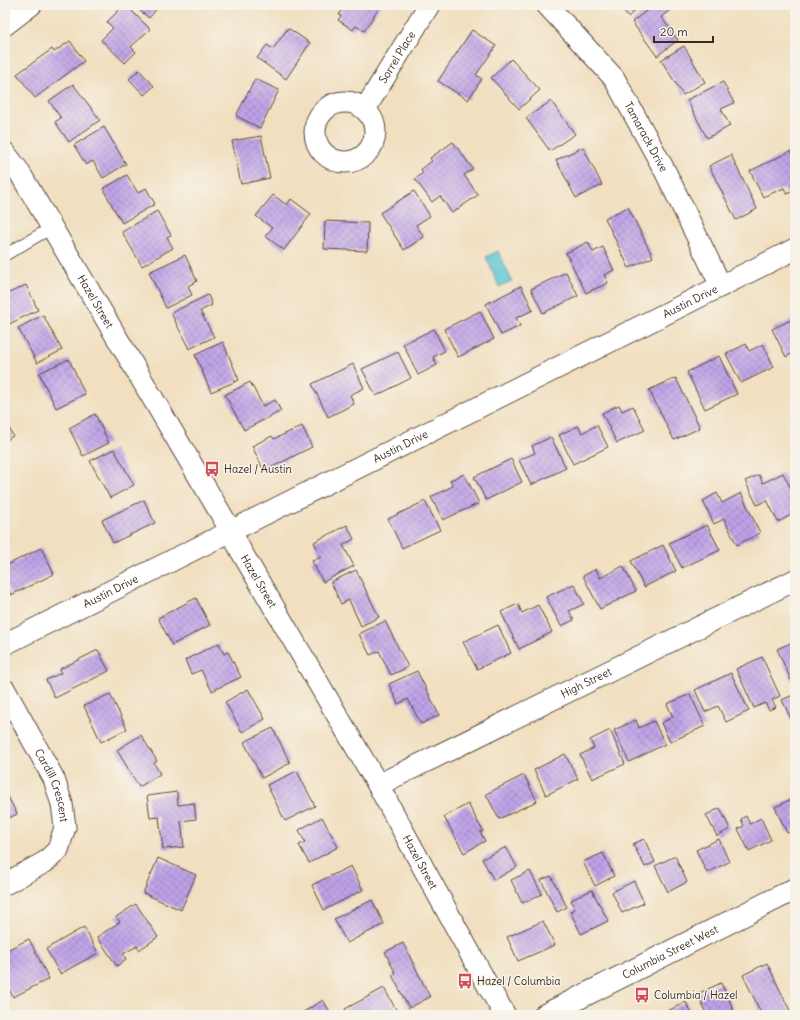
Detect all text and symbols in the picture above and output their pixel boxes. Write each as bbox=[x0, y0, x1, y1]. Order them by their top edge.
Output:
scale bar bbox=[654, 18, 713, 44]
text: 20 m bbox=[660, 24, 688, 39]
street label: Sorrel Place bbox=[376, 28, 418, 86]
street label: Tamarack Drive bbox=[621, 99, 671, 174]
street label: Hazel Street bbox=[74, 272, 117, 331]
street label: Austin Drive bbox=[660, 282, 720, 321]
street label: Austin Drive bbox=[370, 427, 430, 466]
bus stop icon: Hazel / Austin bbox=[203, 460, 221, 478]
place label: Hazel / Austin bbox=[224, 462, 292, 476]
street label: Hazel Street bbox=[238, 552, 280, 611]
street label: Austin Drive bbox=[81, 572, 140, 611]
street label: High Street bbox=[558, 664, 614, 701]
street label: Cardill Crescent bbox=[32, 746, 71, 823]
street label: Hazel Street bbox=[400, 833, 441, 892]
street label: Columbia Street West bbox=[620, 922, 721, 982]
bus stop icon: Hazel / Columbia bbox=[456, 972, 474, 990]
place label: Hazel / Columbia bbox=[477, 974, 561, 988]
bus stop icon: Columbia / Hazel bbox=[633, 986, 651, 1004]
place label: Columbia / Hazel bbox=[654, 988, 738, 1002]

